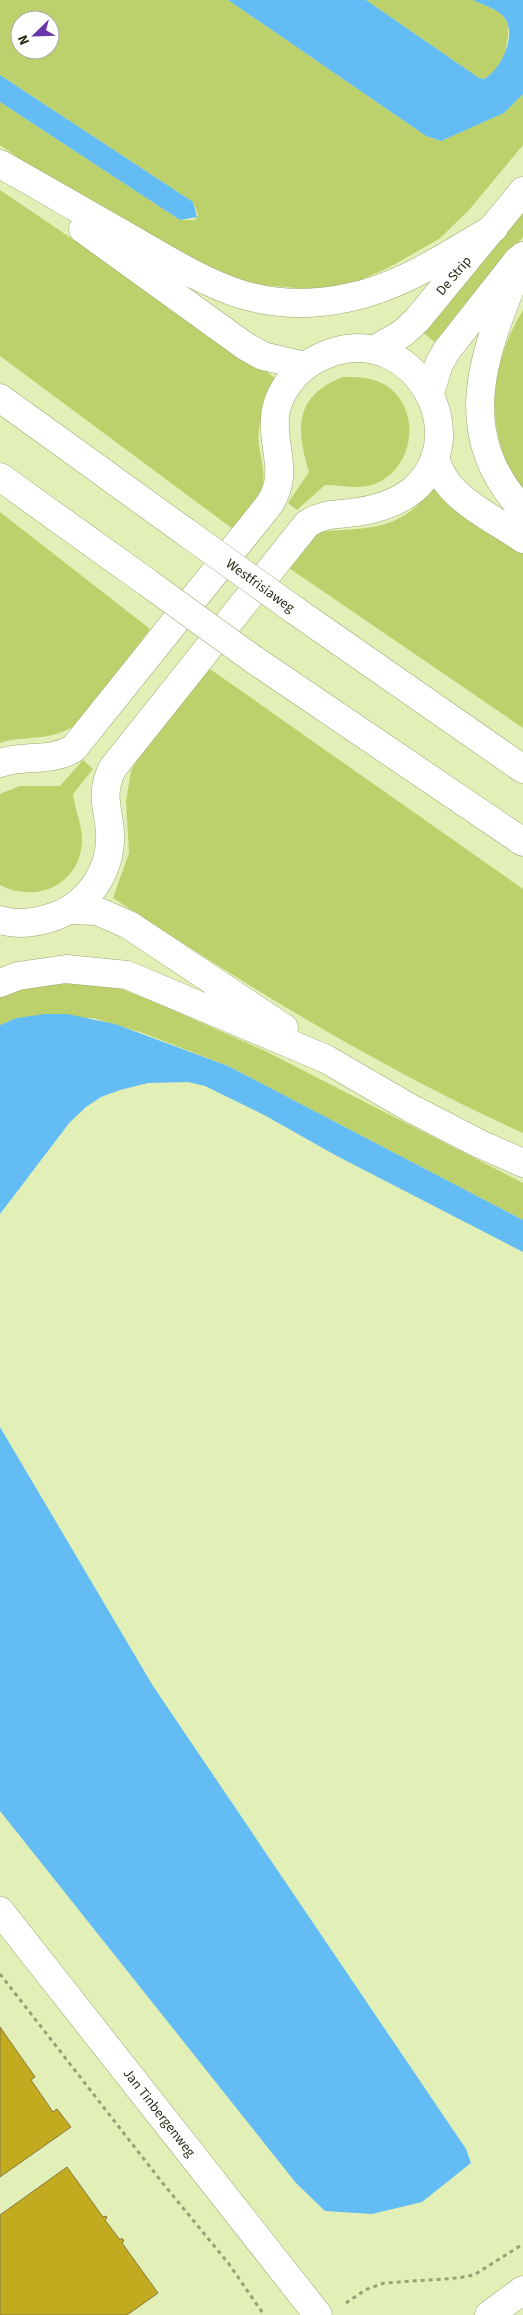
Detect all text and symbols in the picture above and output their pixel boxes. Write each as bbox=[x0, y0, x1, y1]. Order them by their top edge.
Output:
north arrow bbox=[10, 10, 60, 60]
text: N bbox=[13, 31, 35, 48]
street label: De Strip bbox=[431, 252, 477, 300]
street label: Westfrisiaweg bbox=[221, 554, 299, 618]
street label: Jan Tinbergenweg bbox=[118, 2064, 200, 2162]

